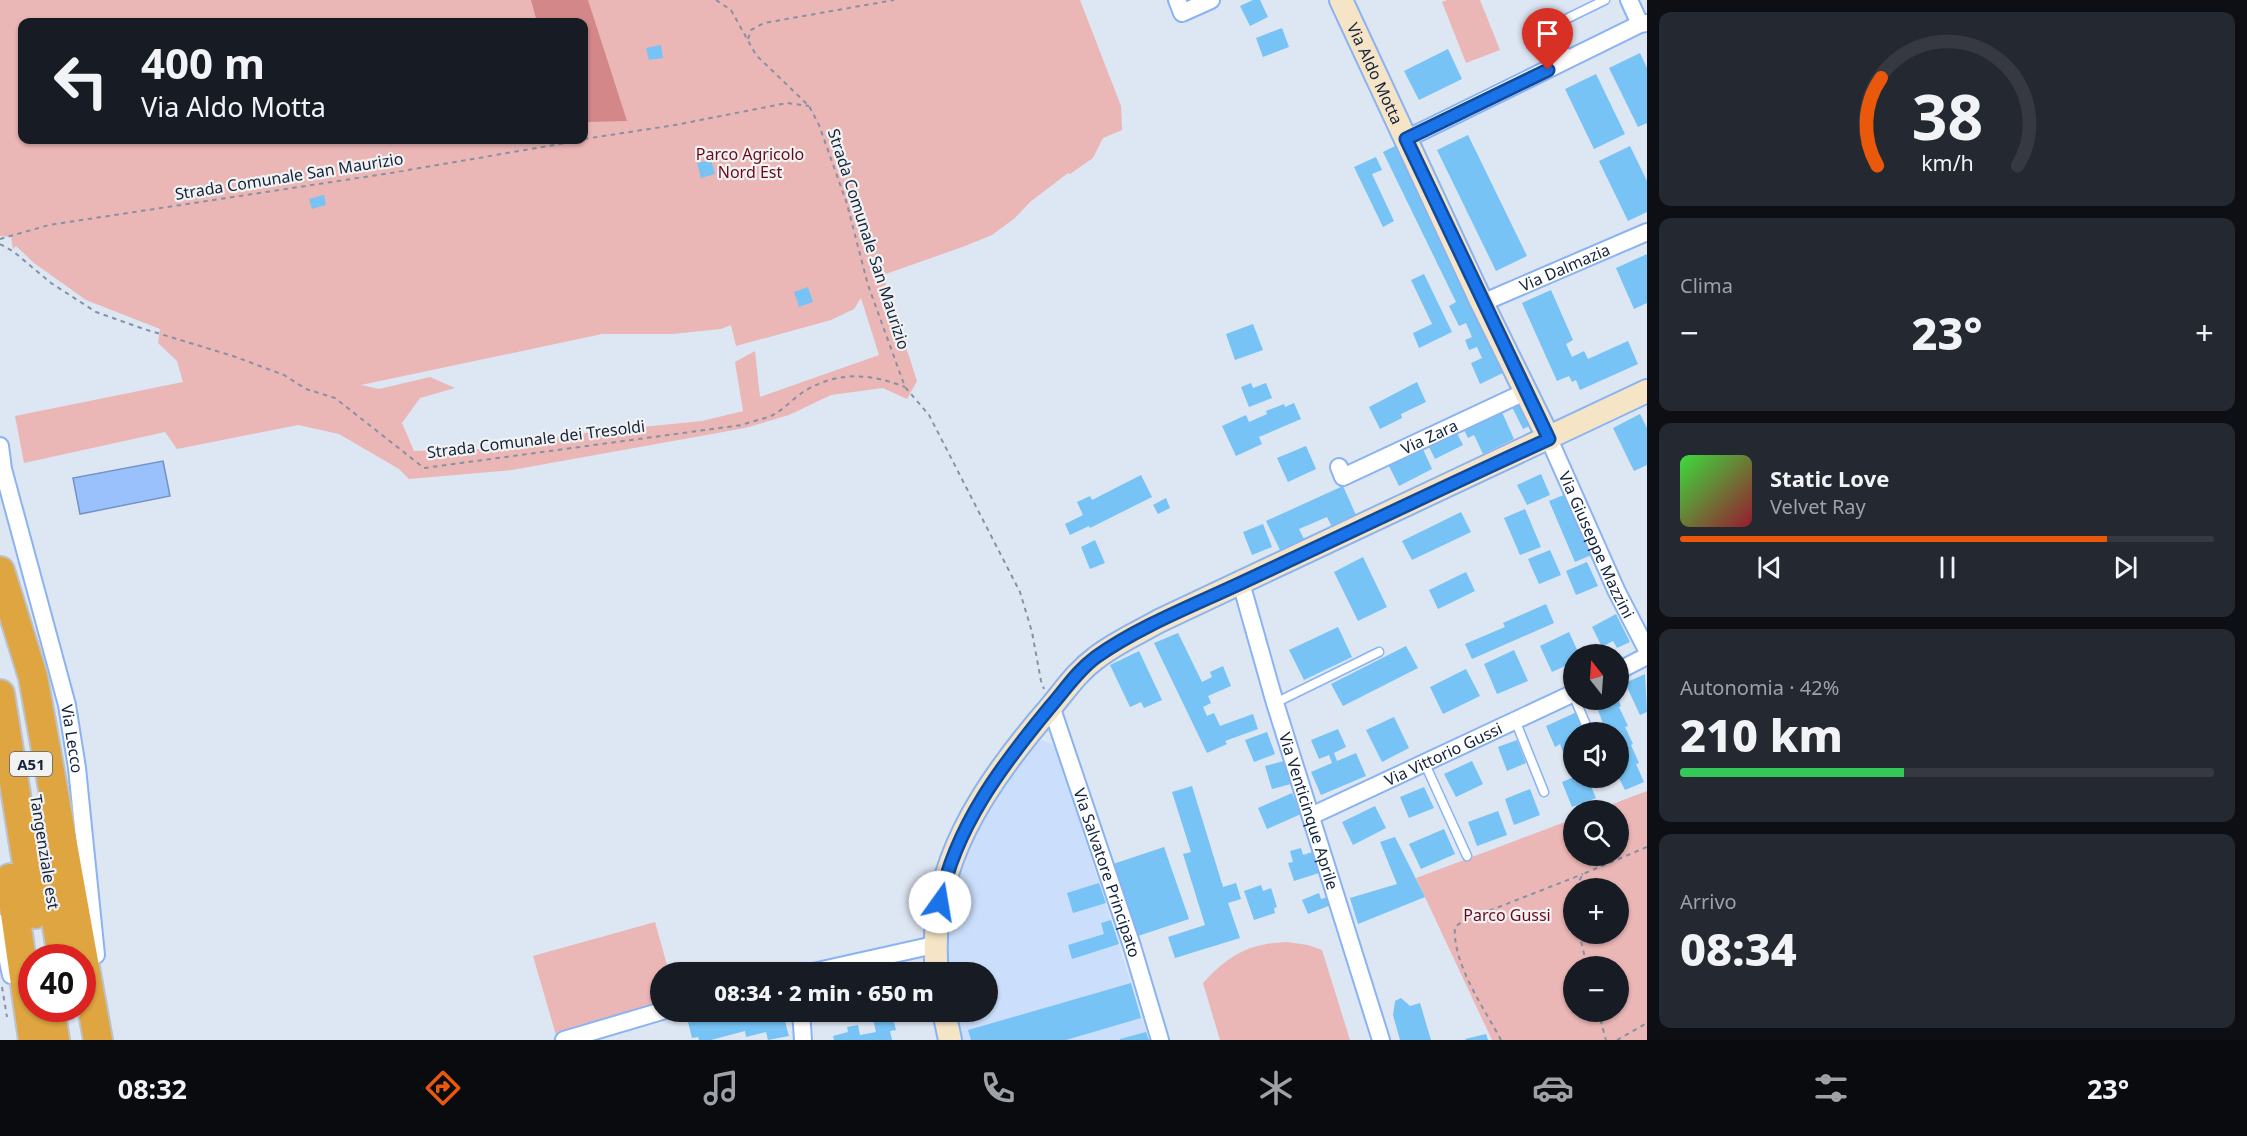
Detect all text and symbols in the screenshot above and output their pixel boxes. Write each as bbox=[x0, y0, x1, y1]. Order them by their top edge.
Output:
pin bbox=[1522, 8, 1573, 70]
icon: arrive bbox=[1531, 17, 1564, 50]
street label: Via Aldo Motta bbox=[1342, 19, 1408, 128]
text: 400 m bbox=[141, 34, 265, 91]
icon: left bbox=[42, 42, 120, 120]
text: 38 bbox=[1911, 73, 1983, 158]
text: Via Aldo Motta bbox=[141, 88, 326, 125]
street label: Strada Comunale San Maurizio bbox=[823, 126, 915, 352]
park label: Parco Agricolo Nord Est bbox=[696, 143, 804, 183]
street label: Strada Comunale San Maurizio bbox=[173, 147, 405, 205]
text: km/h bbox=[1921, 148, 1973, 177]
street label: Via Dalmazia bbox=[1516, 238, 1613, 297]
text: Clima bbox=[1680, 272, 1733, 299]
text: 23° bbox=[1911, 302, 1983, 363]
text: − bbox=[1680, 310, 1699, 355]
text: + bbox=[2195, 310, 2214, 355]
street label: Via Zara bbox=[1397, 414, 1461, 459]
street label: Strada Comunale dei Tresoldi bbox=[426, 415, 646, 463]
text: Static Love bbox=[1770, 463, 1889, 493]
street label: Via Giuseppe Mazzini bbox=[1554, 468, 1640, 622]
text: Velvet Ray bbox=[1770, 493, 1866, 520]
icon: previous bbox=[1753, 551, 1786, 584]
icon: pause bbox=[1931, 551, 1964, 584]
icon: next bbox=[2109, 551, 2142, 584]
north arrow bbox=[1563, 644, 1629, 710]
map controls bbox=[1563, 644, 1629, 1022]
text: Autonomia · 42% bbox=[1680, 674, 1839, 701]
street label: Via Lecco bbox=[56, 703, 88, 774]
text: 210 km bbox=[1680, 704, 1843, 765]
street label: Via Vittorio Gussi bbox=[1381, 717, 1506, 791]
button: sound bbox=[1563, 722, 1629, 788]
street label: Via Venticinque Aprile bbox=[1274, 730, 1344, 892]
road number: A51 bbox=[10, 752, 52, 776]
street label: Via Salvatore Principato bbox=[1068, 785, 1146, 960]
street label: Tangenziale est bbox=[25, 793, 65, 911]
button: search bbox=[1563, 800, 1629, 866]
position arrow bbox=[908, 870, 972, 934]
button: + bbox=[1563, 878, 1629, 944]
text: Arrivo bbox=[1680, 888, 1737, 915]
park label: Parco Gussi bbox=[1463, 904, 1551, 926]
text: 08:34 bbox=[1680, 918, 1797, 979]
speed limit sign: 40 bbox=[18, 944, 96, 1022]
button: − bbox=[1563, 956, 1629, 1022]
text: 08:34 · 2 min · 650 m bbox=[714, 977, 934, 1007]
icon: directions bbox=[422, 1067, 464, 1109]
icon: music bbox=[700, 1067, 742, 1109]
icon: phone bbox=[977, 1067, 1019, 1109]
icon: climate bbox=[1255, 1067, 1297, 1109]
icon: car bbox=[1532, 1067, 1574, 1109]
icon: filters bbox=[1810, 1067, 1852, 1109]
text: 08:32 bbox=[118, 1070, 187, 1107]
text: 23° bbox=[2087, 1070, 2129, 1107]

